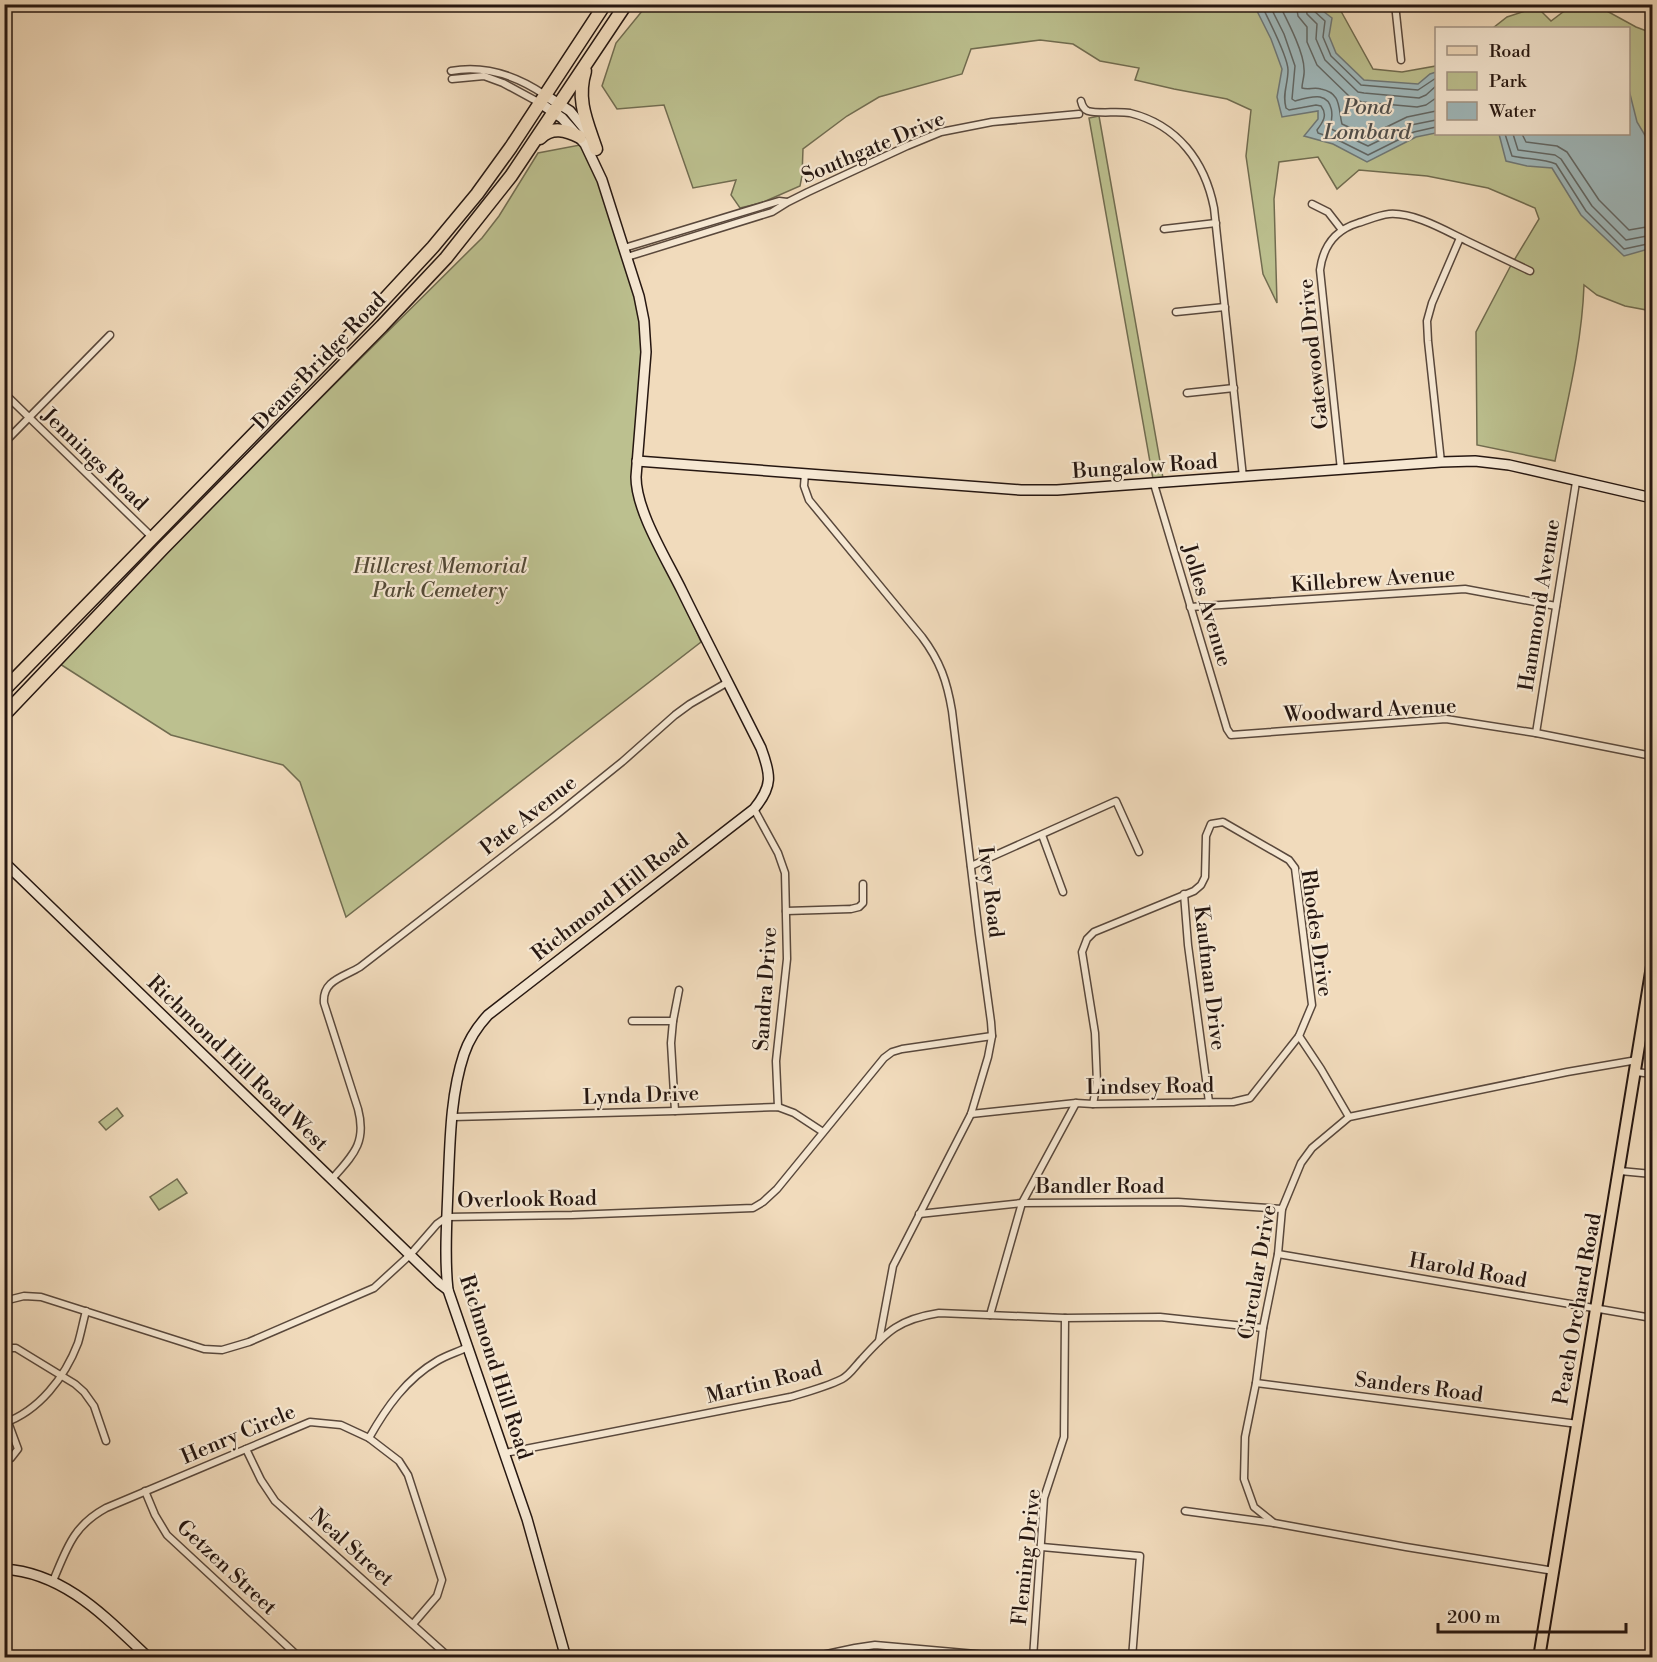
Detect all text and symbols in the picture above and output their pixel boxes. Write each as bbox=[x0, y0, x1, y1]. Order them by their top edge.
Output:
legend bbox=[1435, 27, 1630, 135]
text: Road bbox=[1489, 40, 1532, 63]
text: Park bbox=[1489, 70, 1528, 93]
water label: Pond Lombard bbox=[1322, 94, 1412, 146]
text: Water bbox=[1488, 100, 1537, 123]
street label: Southgate Drive bbox=[798, 106, 949, 190]
street label: Gatewood Drive bbox=[1293, 277, 1335, 431]
street label: Deans Bridge Road bbox=[248, 288, 392, 436]
street label: Jennings Road bbox=[35, 402, 153, 517]
street label: Bungalow Road bbox=[1070, 449, 1219, 485]
street label: Hammond Avenue bbox=[1514, 517, 1566, 693]
street label: Jolles Avenue bbox=[1175, 540, 1237, 670]
park label: Hillcrest Memorial Park Cemetery bbox=[352, 554, 527, 604]
street label: Killebrew Avenue bbox=[1290, 561, 1456, 599]
street label: Woodward Avenue bbox=[1282, 693, 1457, 729]
street label: Pate Avenue bbox=[475, 770, 582, 862]
street label: Richmond Hill Road bbox=[527, 828, 695, 967]
street label: Ivey Road bbox=[972, 845, 1009, 939]
street label: Rhodes Drive bbox=[1294, 868, 1338, 999]
street label: Kaufman Drive bbox=[1187, 904, 1231, 1052]
street label: Sandra Drive bbox=[749, 926, 783, 1052]
street label: Richmond Hill Road West bbox=[141, 970, 334, 1158]
street label: Lindsey Road bbox=[1086, 1073, 1214, 1101]
street label: Lynda Drive bbox=[582, 1081, 700, 1111]
street label: Bandler Road bbox=[1035, 1174, 1164, 1200]
street label: Overlook Road bbox=[457, 1186, 597, 1214]
street label: Circular Drive bbox=[1233, 1203, 1283, 1342]
street label: Peach Orchard Road bbox=[1548, 1211, 1608, 1407]
street label: Harold Road bbox=[1407, 1248, 1529, 1294]
street label: Richmond Hill Road bbox=[453, 1272, 537, 1463]
street label: Martin Road bbox=[703, 1356, 825, 1410]
street label: Sanders Road bbox=[1353, 1367, 1485, 1409]
street label: Henry Circle bbox=[177, 1399, 300, 1471]
street label: Fleming Drive bbox=[1007, 1488, 1047, 1627]
street label: Neal Street bbox=[304, 1503, 399, 1593]
street label: Getzen Street bbox=[171, 1515, 282, 1621]
scale bar bbox=[1438, 1596, 1626, 1634]
text: 200 m bbox=[1447, 1606, 1501, 1629]

